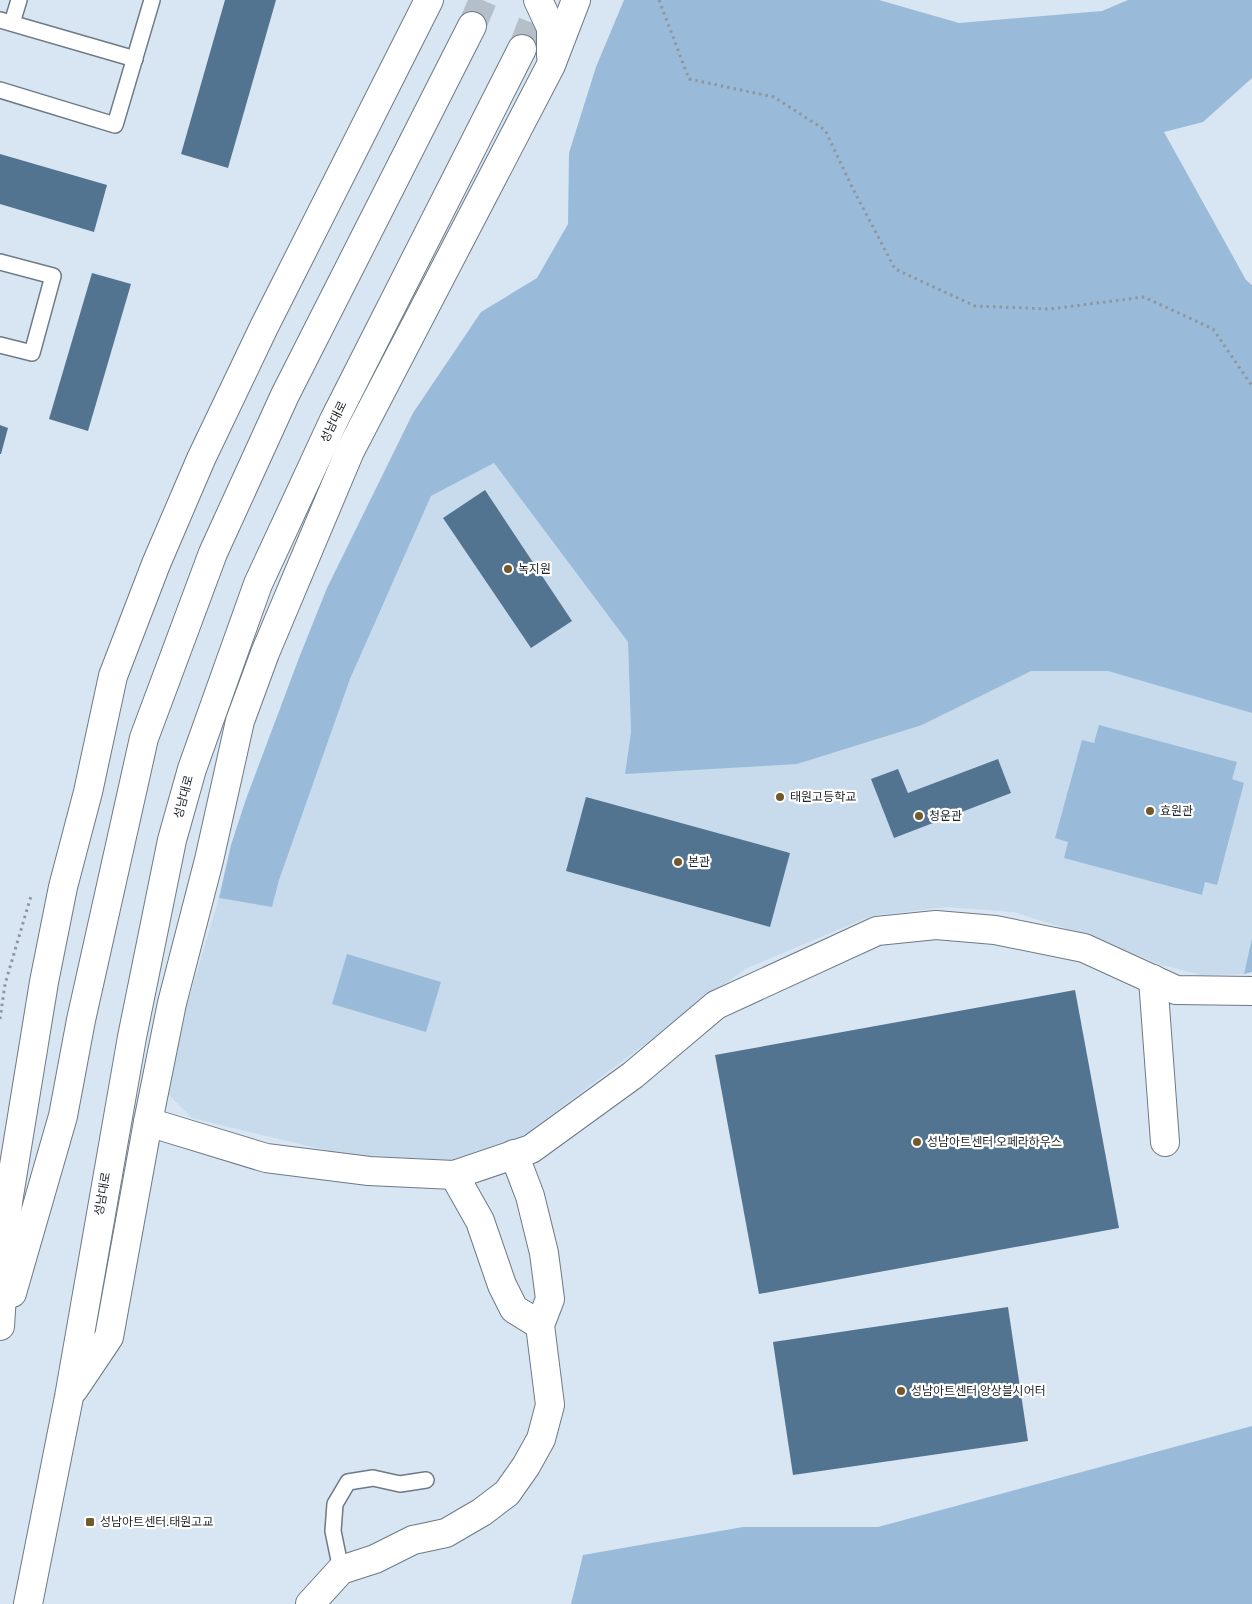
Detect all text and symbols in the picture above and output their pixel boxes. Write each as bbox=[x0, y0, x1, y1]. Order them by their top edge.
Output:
street label: 성남대로 bbox=[317, 398, 351, 446]
place label: 녹지원 bbox=[518, 561, 551, 578]
marker: 녹지원 bbox=[502, 563, 514, 575]
street label: 성남대로 bbox=[170, 773, 198, 821]
place label: 태원고등학교 bbox=[790, 789, 856, 806]
marker: 태원고등학교 bbox=[774, 791, 786, 803]
place label: 효원관 bbox=[1160, 803, 1193, 820]
marker: 효원관 bbox=[1144, 805, 1156, 817]
place label: 청운관 bbox=[929, 808, 962, 825]
marker: 청운관 bbox=[913, 810, 925, 822]
place label: 본관 bbox=[688, 854, 710, 871]
marker: 본관 bbox=[672, 856, 684, 868]
place label: 성남아트센터 오페라하우스 bbox=[927, 1134, 1062, 1151]
marker: 성남아트센터 오페라하우스 bbox=[911, 1136, 923, 1148]
street label: 성남대로 bbox=[91, 1171, 115, 1217]
place label: 성남아트센터 앙상블시어터 bbox=[911, 1383, 1046, 1400]
marker: 성남아트센터 앙상블시어터 bbox=[895, 1385, 907, 1397]
place label: 성남아트센터.태원고교 bbox=[100, 1514, 213, 1531]
marker: 성남아트센터.태원고교 bbox=[84, 1516, 96, 1528]

